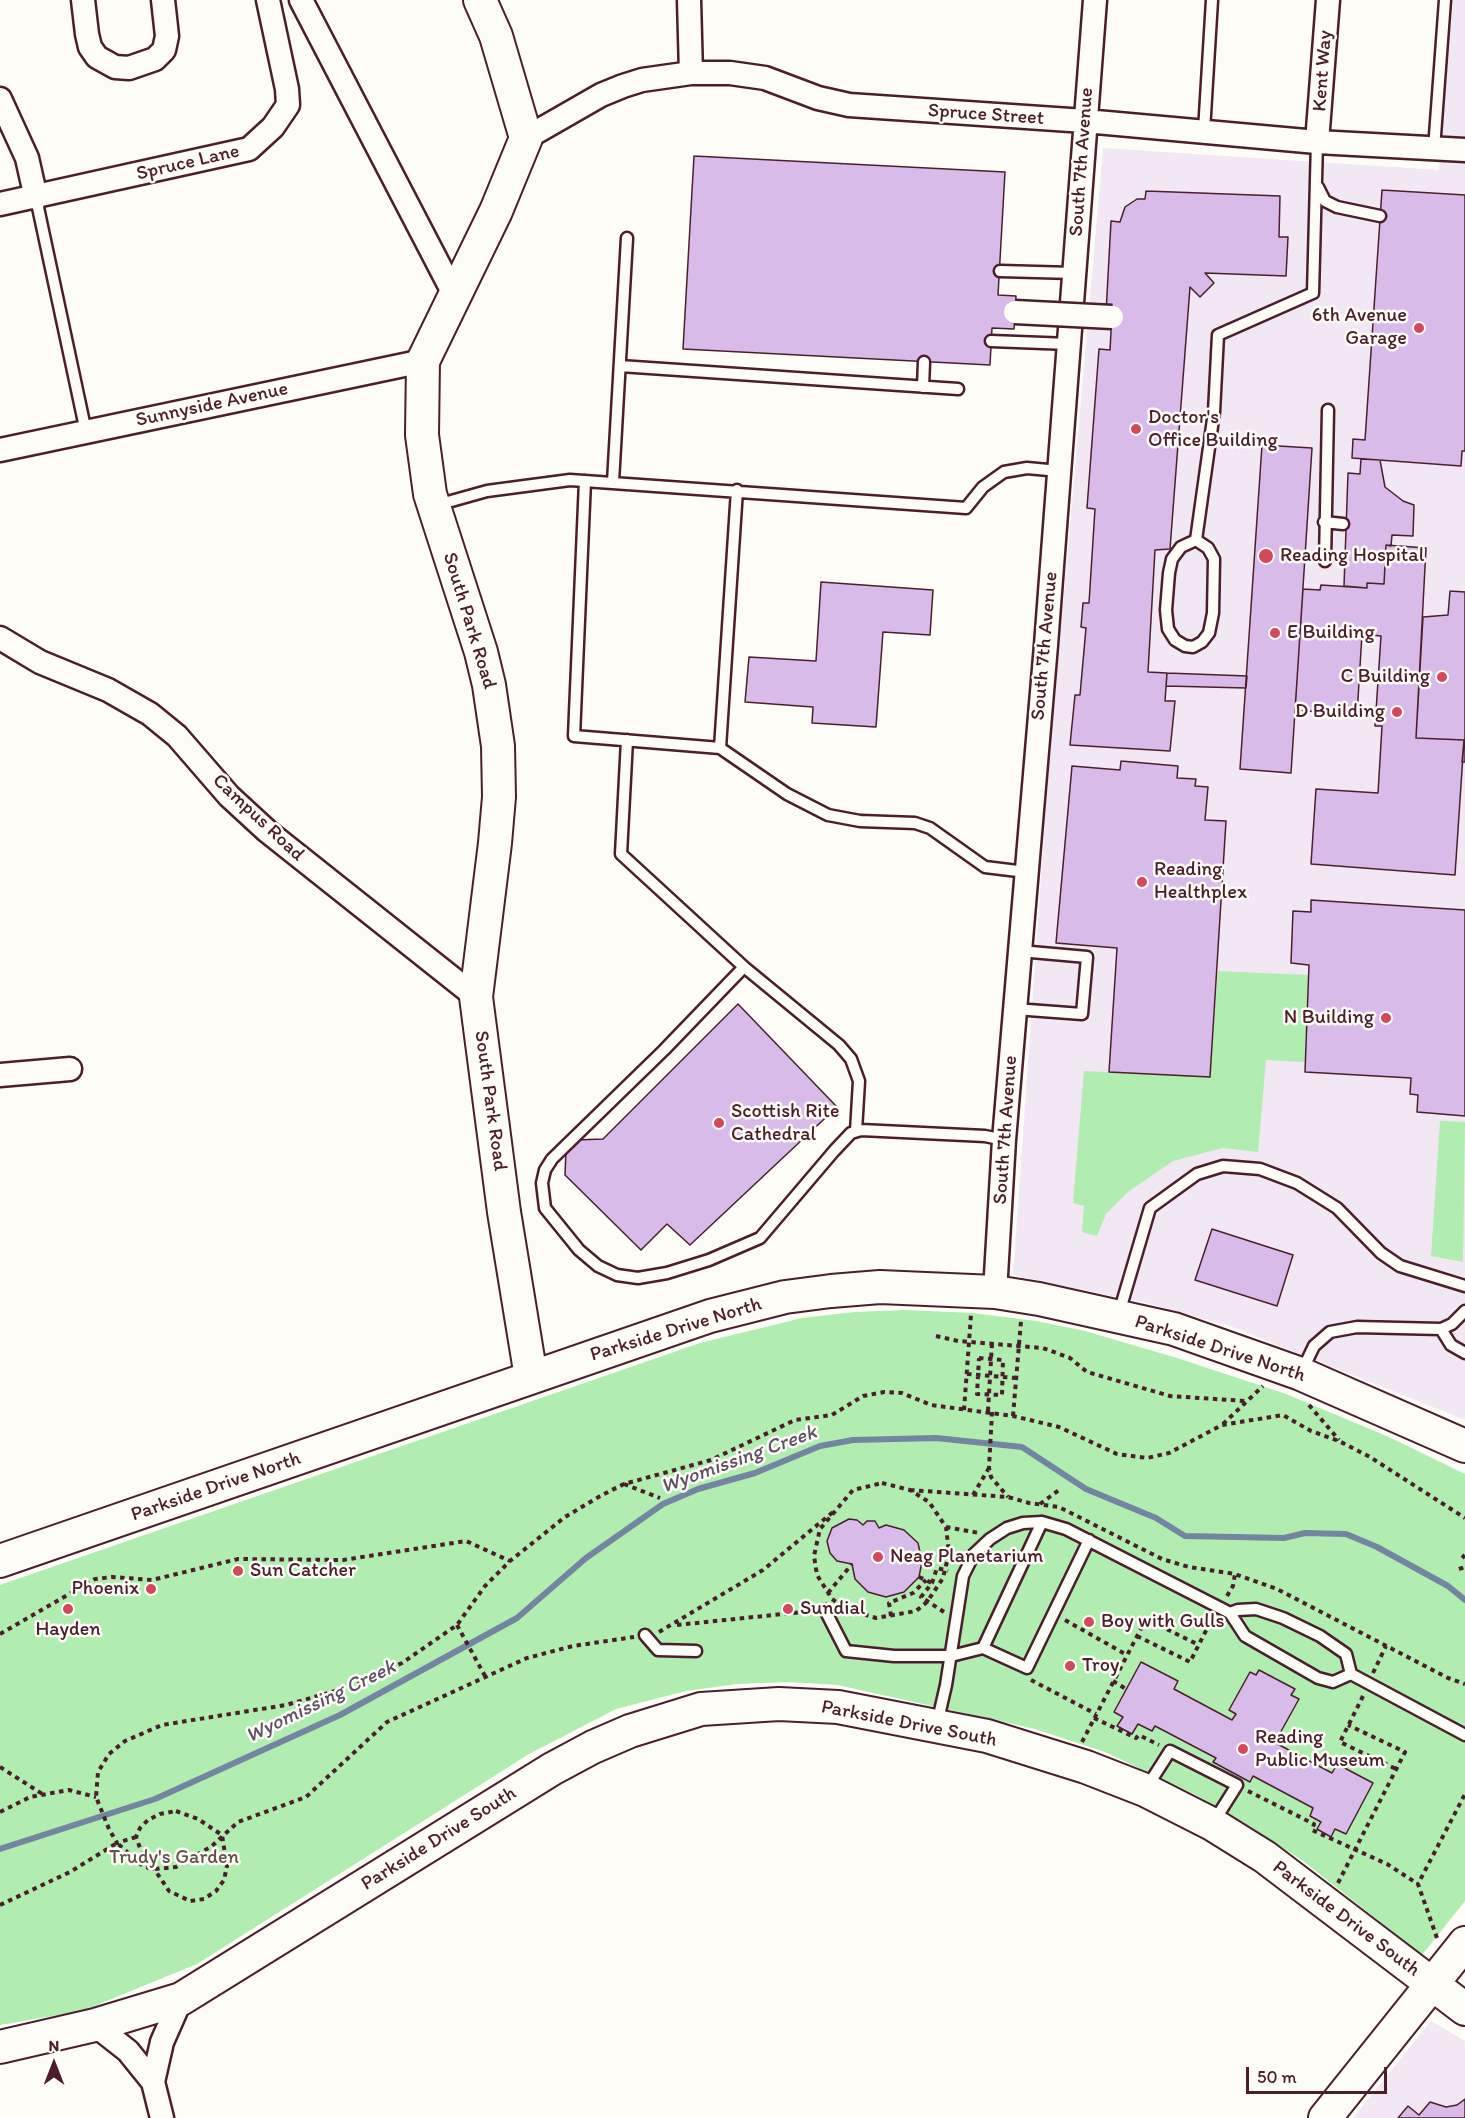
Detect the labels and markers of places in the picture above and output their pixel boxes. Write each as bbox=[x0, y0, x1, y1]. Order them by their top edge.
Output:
place label: 6th Avenue Garage bbox=[1312, 304, 1407, 351]
marker: 6th Avenue Garage bbox=[1412, 321, 1426, 335]
place label: Doctor's Office Building bbox=[1148, 406, 1278, 453]
marker: Doctor's Office Building bbox=[1129, 422, 1143, 436]
place label: Reading Hospital bbox=[1280, 544, 1424, 568]
marker: Reading Hospital bbox=[1257, 547, 1275, 565]
place label: E Building bbox=[1287, 621, 1375, 645]
marker: E Building bbox=[1268, 626, 1282, 640]
place label: C Building bbox=[1341, 665, 1430, 689]
marker: C Building bbox=[1435, 670, 1449, 684]
place label: D Building bbox=[1295, 700, 1385, 724]
marker: D Building bbox=[1390, 705, 1404, 719]
place label: Reading Healthplex bbox=[1154, 858, 1247, 905]
marker: Reading Healthplex bbox=[1135, 875, 1149, 889]
place label: N Building bbox=[1284, 1006, 1374, 1030]
marker: N Building bbox=[1379, 1011, 1393, 1025]
place label: Scottish Rite Cathedral bbox=[731, 1100, 839, 1147]
marker: Scottish Rite Cathedral bbox=[712, 1116, 726, 1130]
place label: Neag Planetarium bbox=[890, 1545, 1043, 1569]
marker: Neag Planetarium bbox=[871, 1550, 885, 1564]
place label: Sun Catcher bbox=[250, 1559, 356, 1583]
marker: Sun Catcher bbox=[231, 1564, 245, 1578]
place label: Phoenix bbox=[71, 1577, 139, 1601]
marker: Phoenix bbox=[144, 1582, 158, 1596]
place label: Sundial bbox=[800, 1597, 865, 1621]
marker: Hayden bbox=[61, 1602, 75, 1616]
marker: Sundial bbox=[781, 1602, 795, 1616]
place label: Boy with Gulls bbox=[1101, 1610, 1225, 1634]
marker: Boy with Gulls bbox=[1082, 1615, 1096, 1629]
place label: Hayden bbox=[36, 1618, 100, 1642]
place label: Troy bbox=[1082, 1654, 1119, 1678]
marker: Troy bbox=[1063, 1659, 1077, 1673]
place label: Reading Public Museum bbox=[1255, 1726, 1385, 1773]
marker: Reading Public Museum bbox=[1236, 1742, 1250, 1756]

